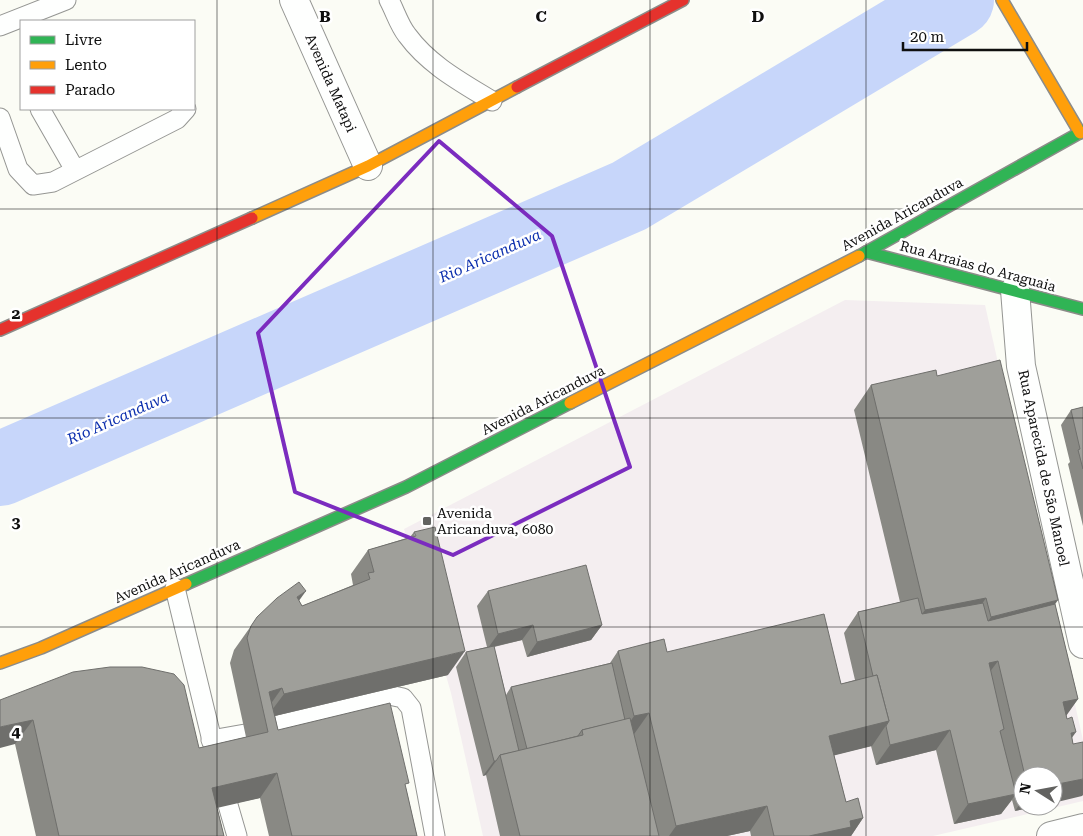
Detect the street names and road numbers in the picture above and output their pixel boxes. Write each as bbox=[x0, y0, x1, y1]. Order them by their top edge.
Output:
street label: Avenida Matapi bbox=[302, 32, 360, 135]
street label: Avenida Aricanduva bbox=[839, 174, 966, 254]
street label: Rua Arraias do Araguaia bbox=[898, 237, 1058, 295]
street label: Avenida Aricanduva bbox=[479, 362, 608, 438]
street label: Rua Aparecida de São Manoel bbox=[1015, 368, 1073, 568]
street label: Avenida Aricanduva bbox=[112, 536, 243, 606]

